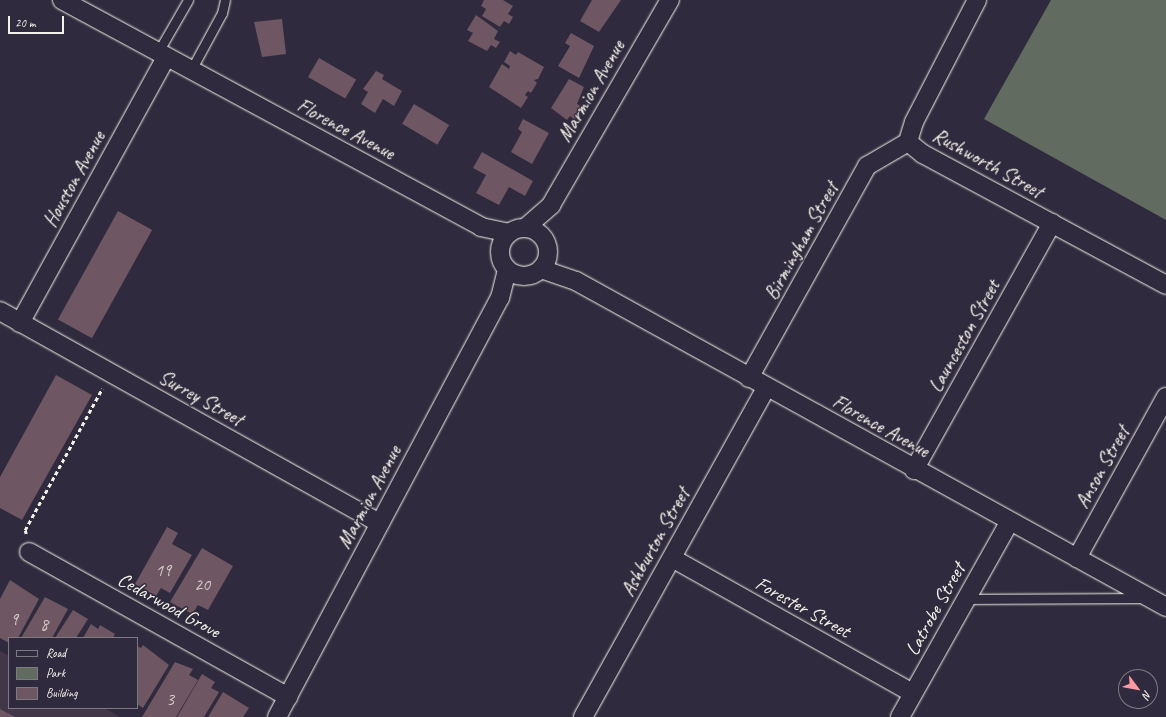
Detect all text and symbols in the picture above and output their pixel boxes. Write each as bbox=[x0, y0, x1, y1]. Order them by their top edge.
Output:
scale bar bbox=[10, 8, 66, 34]
text: 20 m bbox=[15, 15, 35, 31]
street label: Marmion Avenue bbox=[552, 36, 630, 146]
street label: Florence Avenue bbox=[293, 93, 399, 165]
street label: Rushworth Street bbox=[929, 123, 1047, 203]
street label: Houston Avenue bbox=[38, 127, 110, 231]
street label: Birmingham Street bbox=[759, 178, 843, 304]
street label: Launceston Street bbox=[923, 275, 1005, 397]
street label: Surrey Street bbox=[155, 365, 247, 431]
street label: Florence Avenue bbox=[828, 390, 934, 462]
street label: Anson Street bbox=[1070, 422, 1134, 512]
street label: Marmion Avenue bbox=[332, 441, 406, 553]
street label: Ashburton Street bbox=[615, 484, 695, 600]
house number: 19 bbox=[155, 559, 171, 581]
street label: Latrobe Street bbox=[900, 559, 970, 659]
street label: Cedarwood Grove bbox=[114, 567, 224, 643]
street label: Forester Street bbox=[751, 571, 855, 643]
house number: 20 bbox=[194, 573, 210, 595]
house number: 9 bbox=[10, 608, 18, 630]
house number: 8 bbox=[40, 613, 48, 635]
legend bbox=[8, 637, 138, 709]
text: Road bbox=[46, 645, 66, 661]
text: Park bbox=[46, 665, 65, 681]
north arrow bbox=[1118, 669, 1158, 709]
text: Building bbox=[46, 685, 78, 701]
house number: 3 bbox=[166, 688, 174, 710]
text: N bbox=[1140, 688, 1155, 701]

